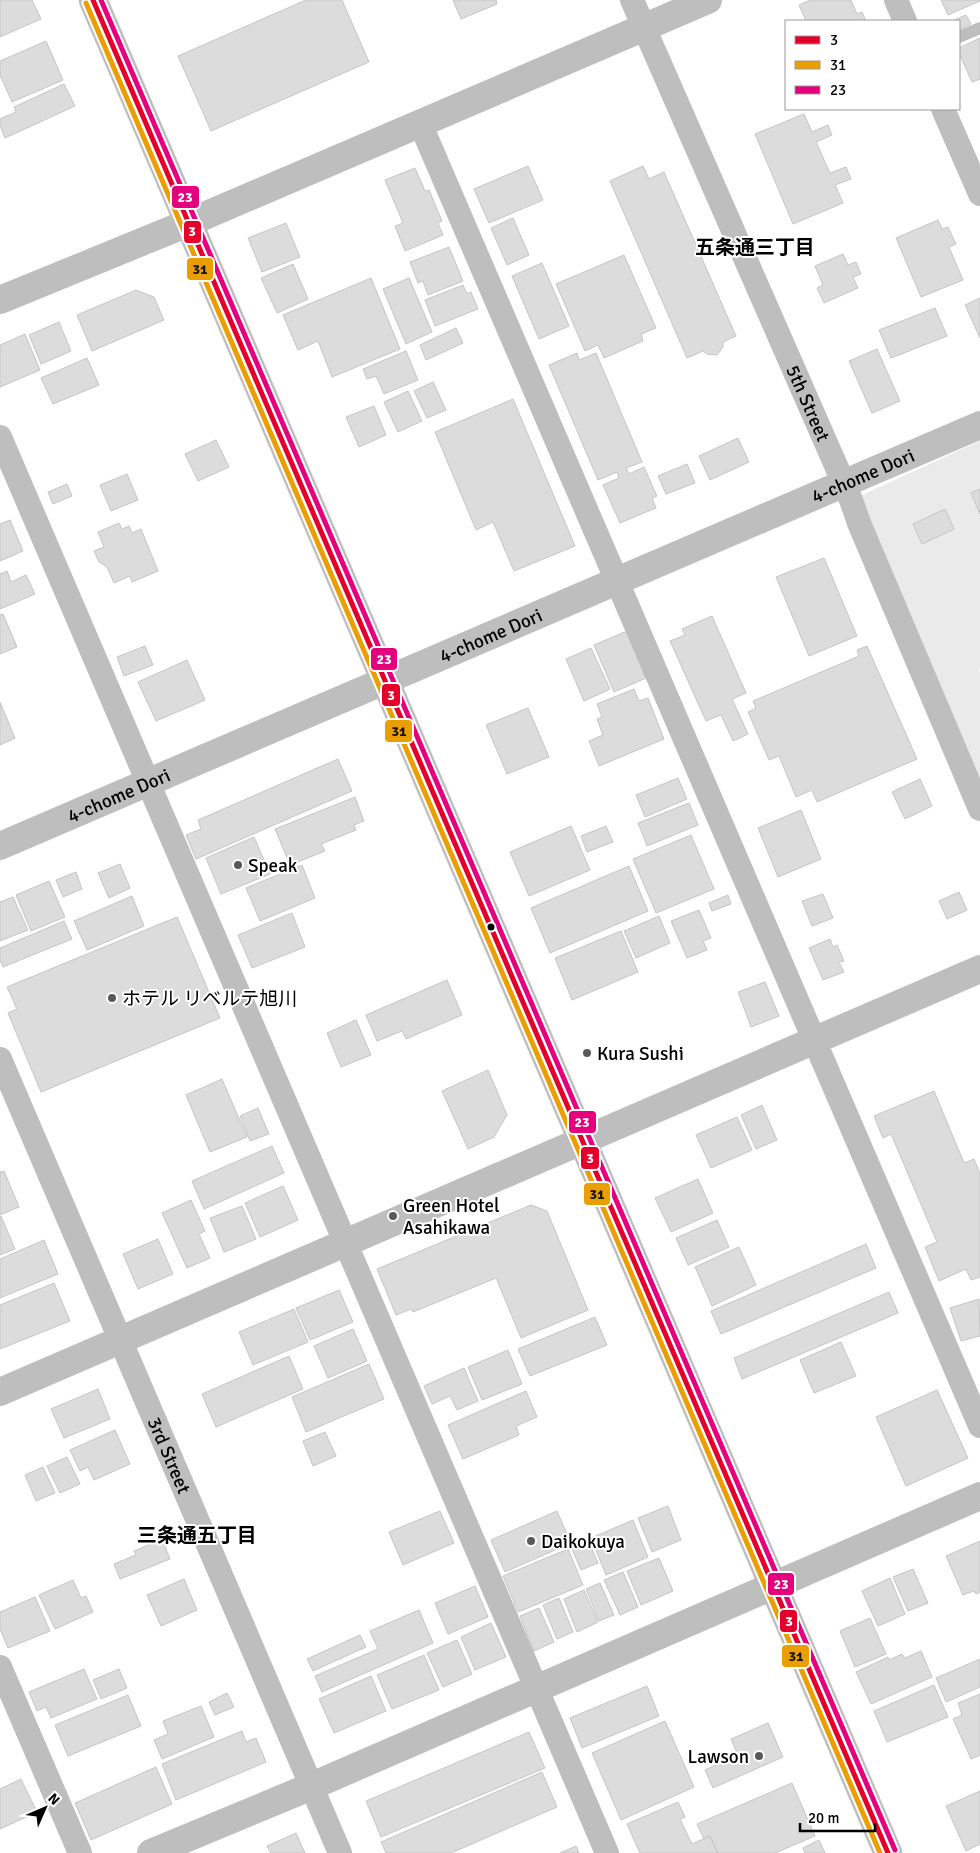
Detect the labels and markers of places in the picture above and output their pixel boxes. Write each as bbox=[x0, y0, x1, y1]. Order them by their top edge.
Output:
place label: Speak bbox=[248, 854, 298, 878]
marker: Speak bbox=[232, 859, 244, 871]
unlabelled marker bbox=[486, 922, 496, 932]
place label: ホテル リベルテ旭川 bbox=[122, 987, 297, 1011]
marker: ホテル リベルテ旭川 bbox=[106, 992, 118, 1004]
place label: Kura Sushi bbox=[597, 1042, 684, 1066]
marker: Kura Sushi bbox=[581, 1047, 593, 1059]
place label: Green Hotel Asahikawa bbox=[403, 1194, 500, 1240]
marker: Green Hotel Asahikawa bbox=[387, 1210, 399, 1222]
place label: Daikokuya bbox=[541, 1530, 625, 1554]
marker: Daikokuya bbox=[525, 1535, 537, 1547]
place label: Lawson bbox=[688, 1745, 749, 1769]
marker: Lawson bbox=[753, 1750, 765, 1762]

